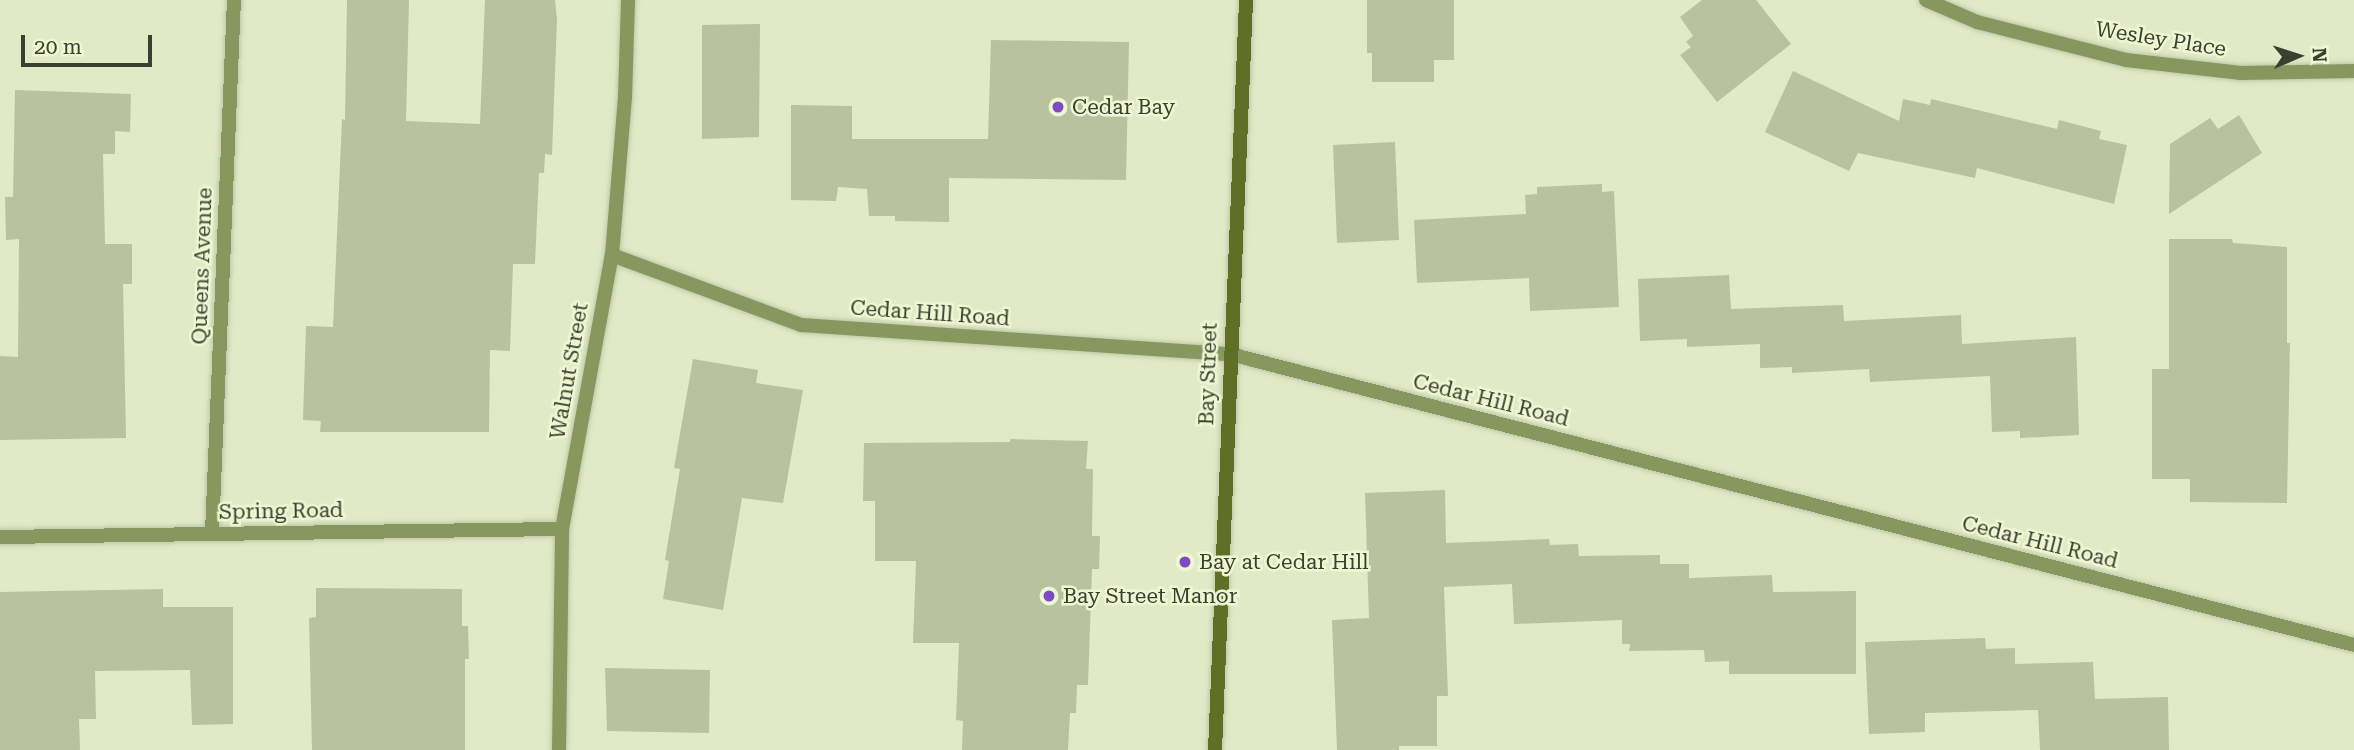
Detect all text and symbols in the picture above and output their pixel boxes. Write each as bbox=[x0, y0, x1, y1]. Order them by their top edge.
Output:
street label: Wesley Place bbox=[2094, 16, 2228, 62]
scale bar bbox=[24, 21, 156, 65]
north arrow bbox=[2263, 21, 2333, 91]
text: 20 m bbox=[34, 35, 82, 59]
text: N bbox=[2308, 47, 2331, 63]
place label: Cedar Bay bbox=[1072, 94, 1175, 120]
marker: Cedar Bay bbox=[1050, 99, 1066, 115]
street label: Queens Avenue bbox=[187, 187, 217, 345]
street label: Cedar Hill Road bbox=[849, 295, 1011, 331]
street label: Walnut Street bbox=[545, 301, 593, 441]
street label: Bay Street bbox=[1194, 322, 1222, 426]
street label: Cedar Hill Road bbox=[1410, 368, 1572, 432]
street label: Spring Road bbox=[219, 497, 343, 525]
street label: Cedar Hill Road bbox=[1959, 510, 2121, 574]
place label: Bay at Cedar Hill bbox=[1199, 549, 1369, 575]
marker: Bay at Cedar Hill bbox=[1177, 554, 1193, 570]
place label: Bay Street Manor bbox=[1063, 583, 1237, 609]
marker: Bay Street Manor bbox=[1041, 588, 1057, 604]

